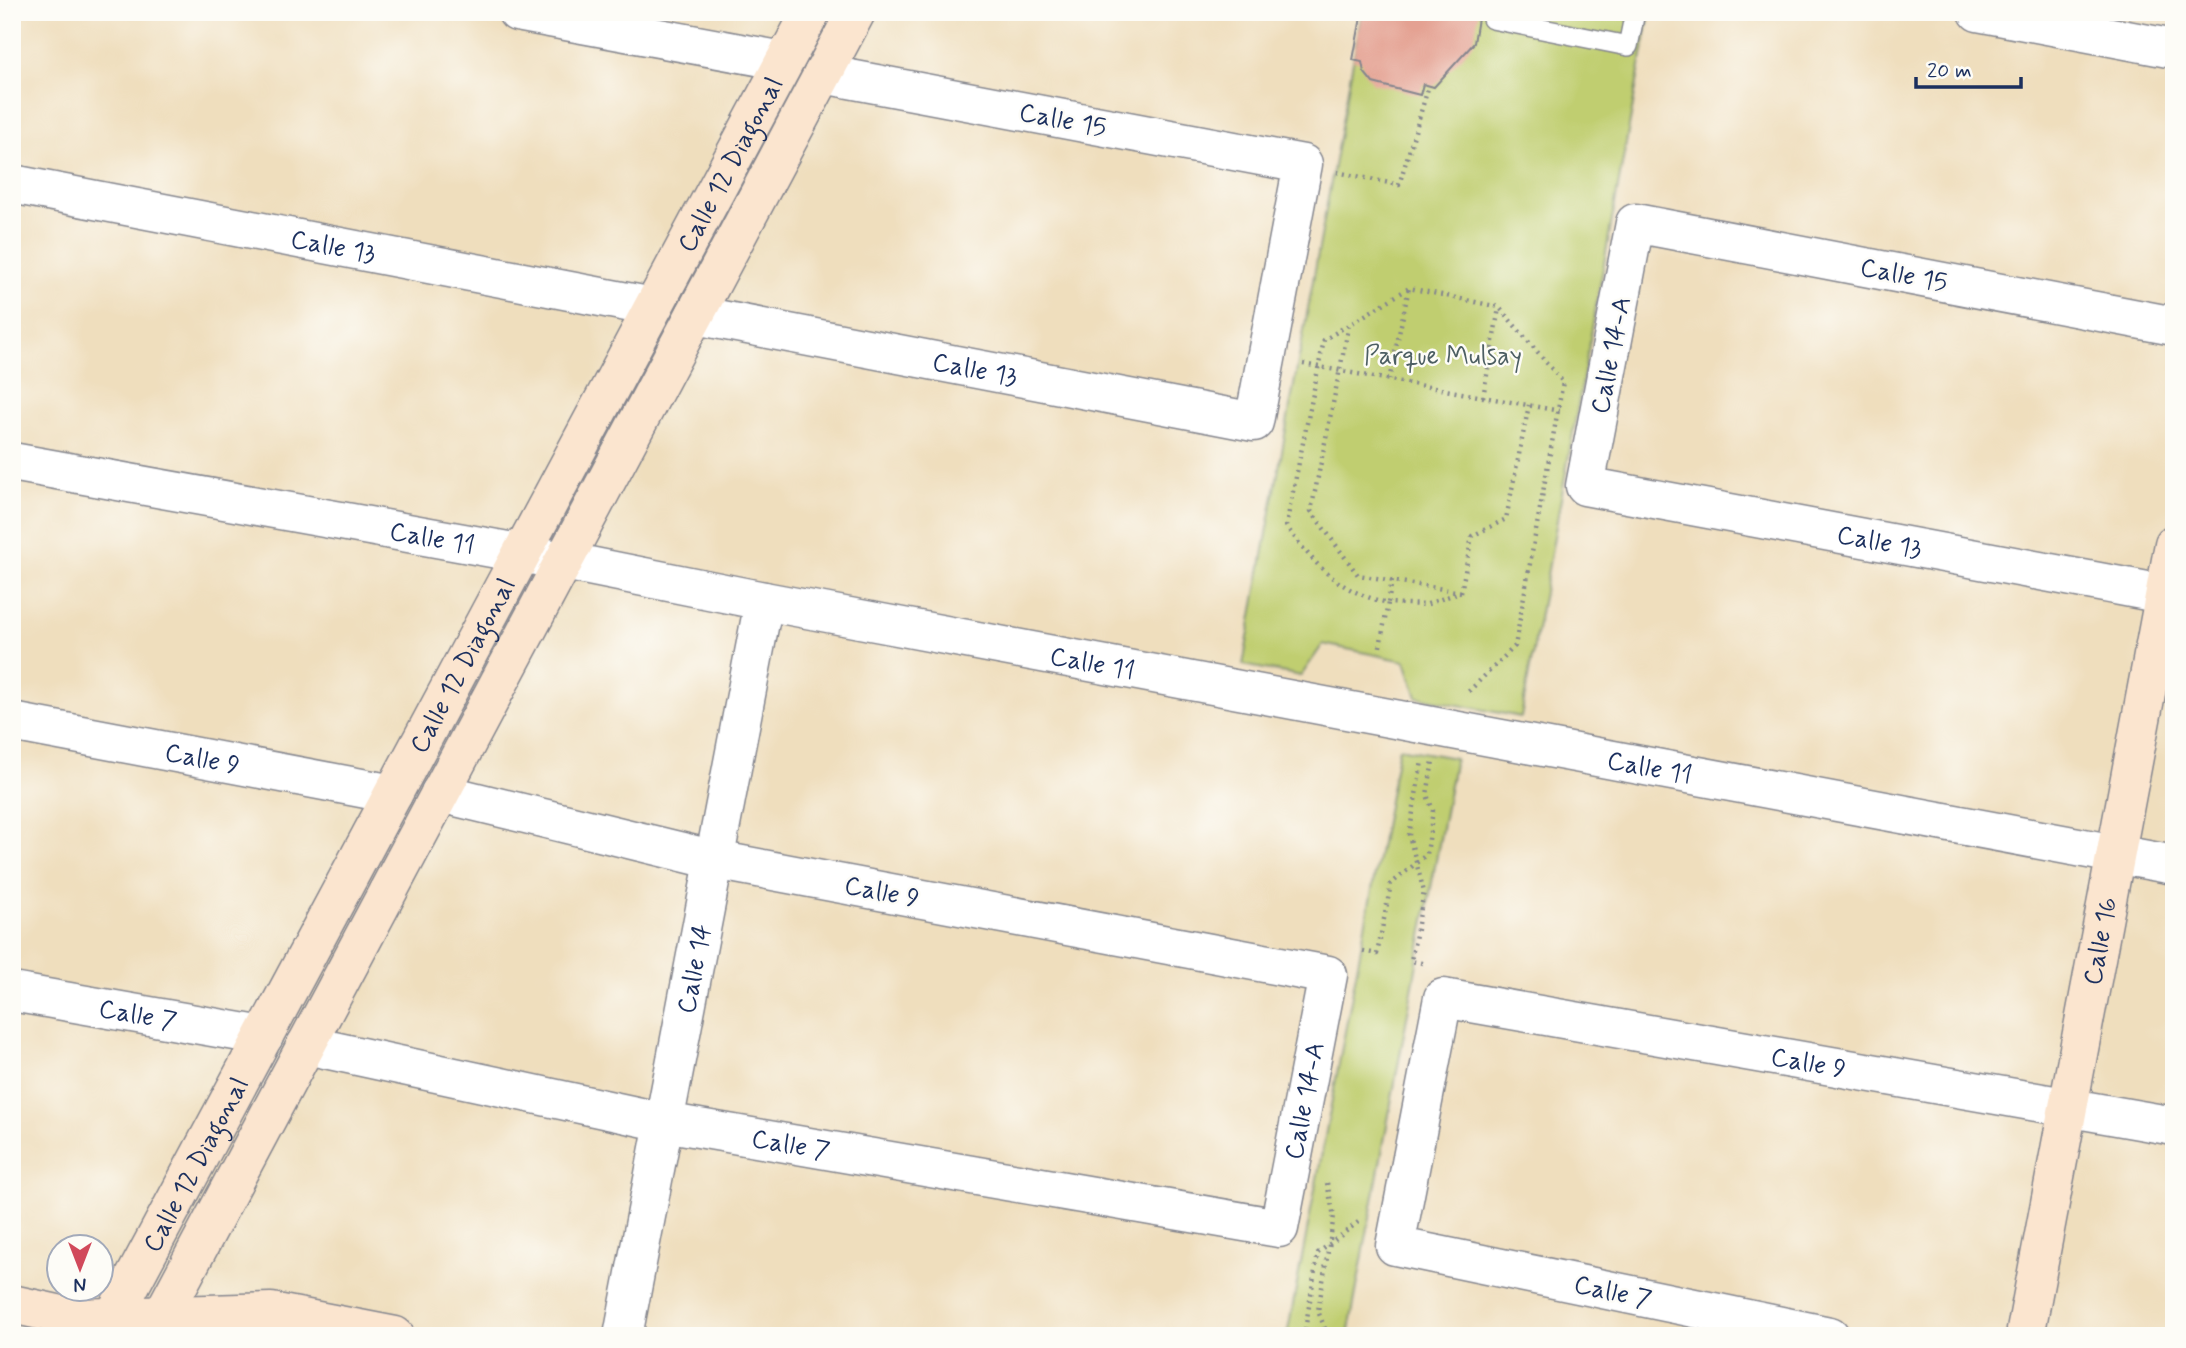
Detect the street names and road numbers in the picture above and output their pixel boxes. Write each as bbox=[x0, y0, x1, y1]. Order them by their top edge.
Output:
street label: Calle 12 Diagonal bbox=[671, 72, 792, 259]
street label: Calle 15 bbox=[1016, 96, 1109, 146]
street label: Calle 13 bbox=[288, 223, 378, 272]
street label: Calle 15 bbox=[1857, 251, 1950, 301]
street label: Calle 14-A bbox=[1584, 294, 1640, 417]
street label: Calle 13 bbox=[929, 346, 1020, 395]
street label: Calle 11 bbox=[387, 515, 477, 564]
street label: Calle 13 bbox=[1834, 518, 1924, 568]
street label: Calle 12 Diagonal bbox=[403, 573, 524, 760]
street label: Calle 11 bbox=[1047, 640, 1137, 689]
street label: Calle 9 bbox=[162, 736, 243, 784]
street label: Calle 11 bbox=[1604, 744, 1695, 793]
street label: Calle 9 bbox=[841, 869, 922, 917]
street label: Calle 16 bbox=[2076, 894, 2126, 988]
street label: Calle 14 bbox=[670, 921, 721, 1017]
street label: Calle 7 bbox=[96, 992, 179, 1040]
street label: Calle 14-A bbox=[1278, 1039, 1334, 1163]
street label: Calle 9 bbox=[1768, 1041, 1849, 1087]
street label: Calle 12 Diagonal bbox=[136, 1072, 258, 1259]
street label: Calle 7 bbox=[749, 1122, 832, 1169]
street label: Calle 7 bbox=[1571, 1268, 1655, 1318]

